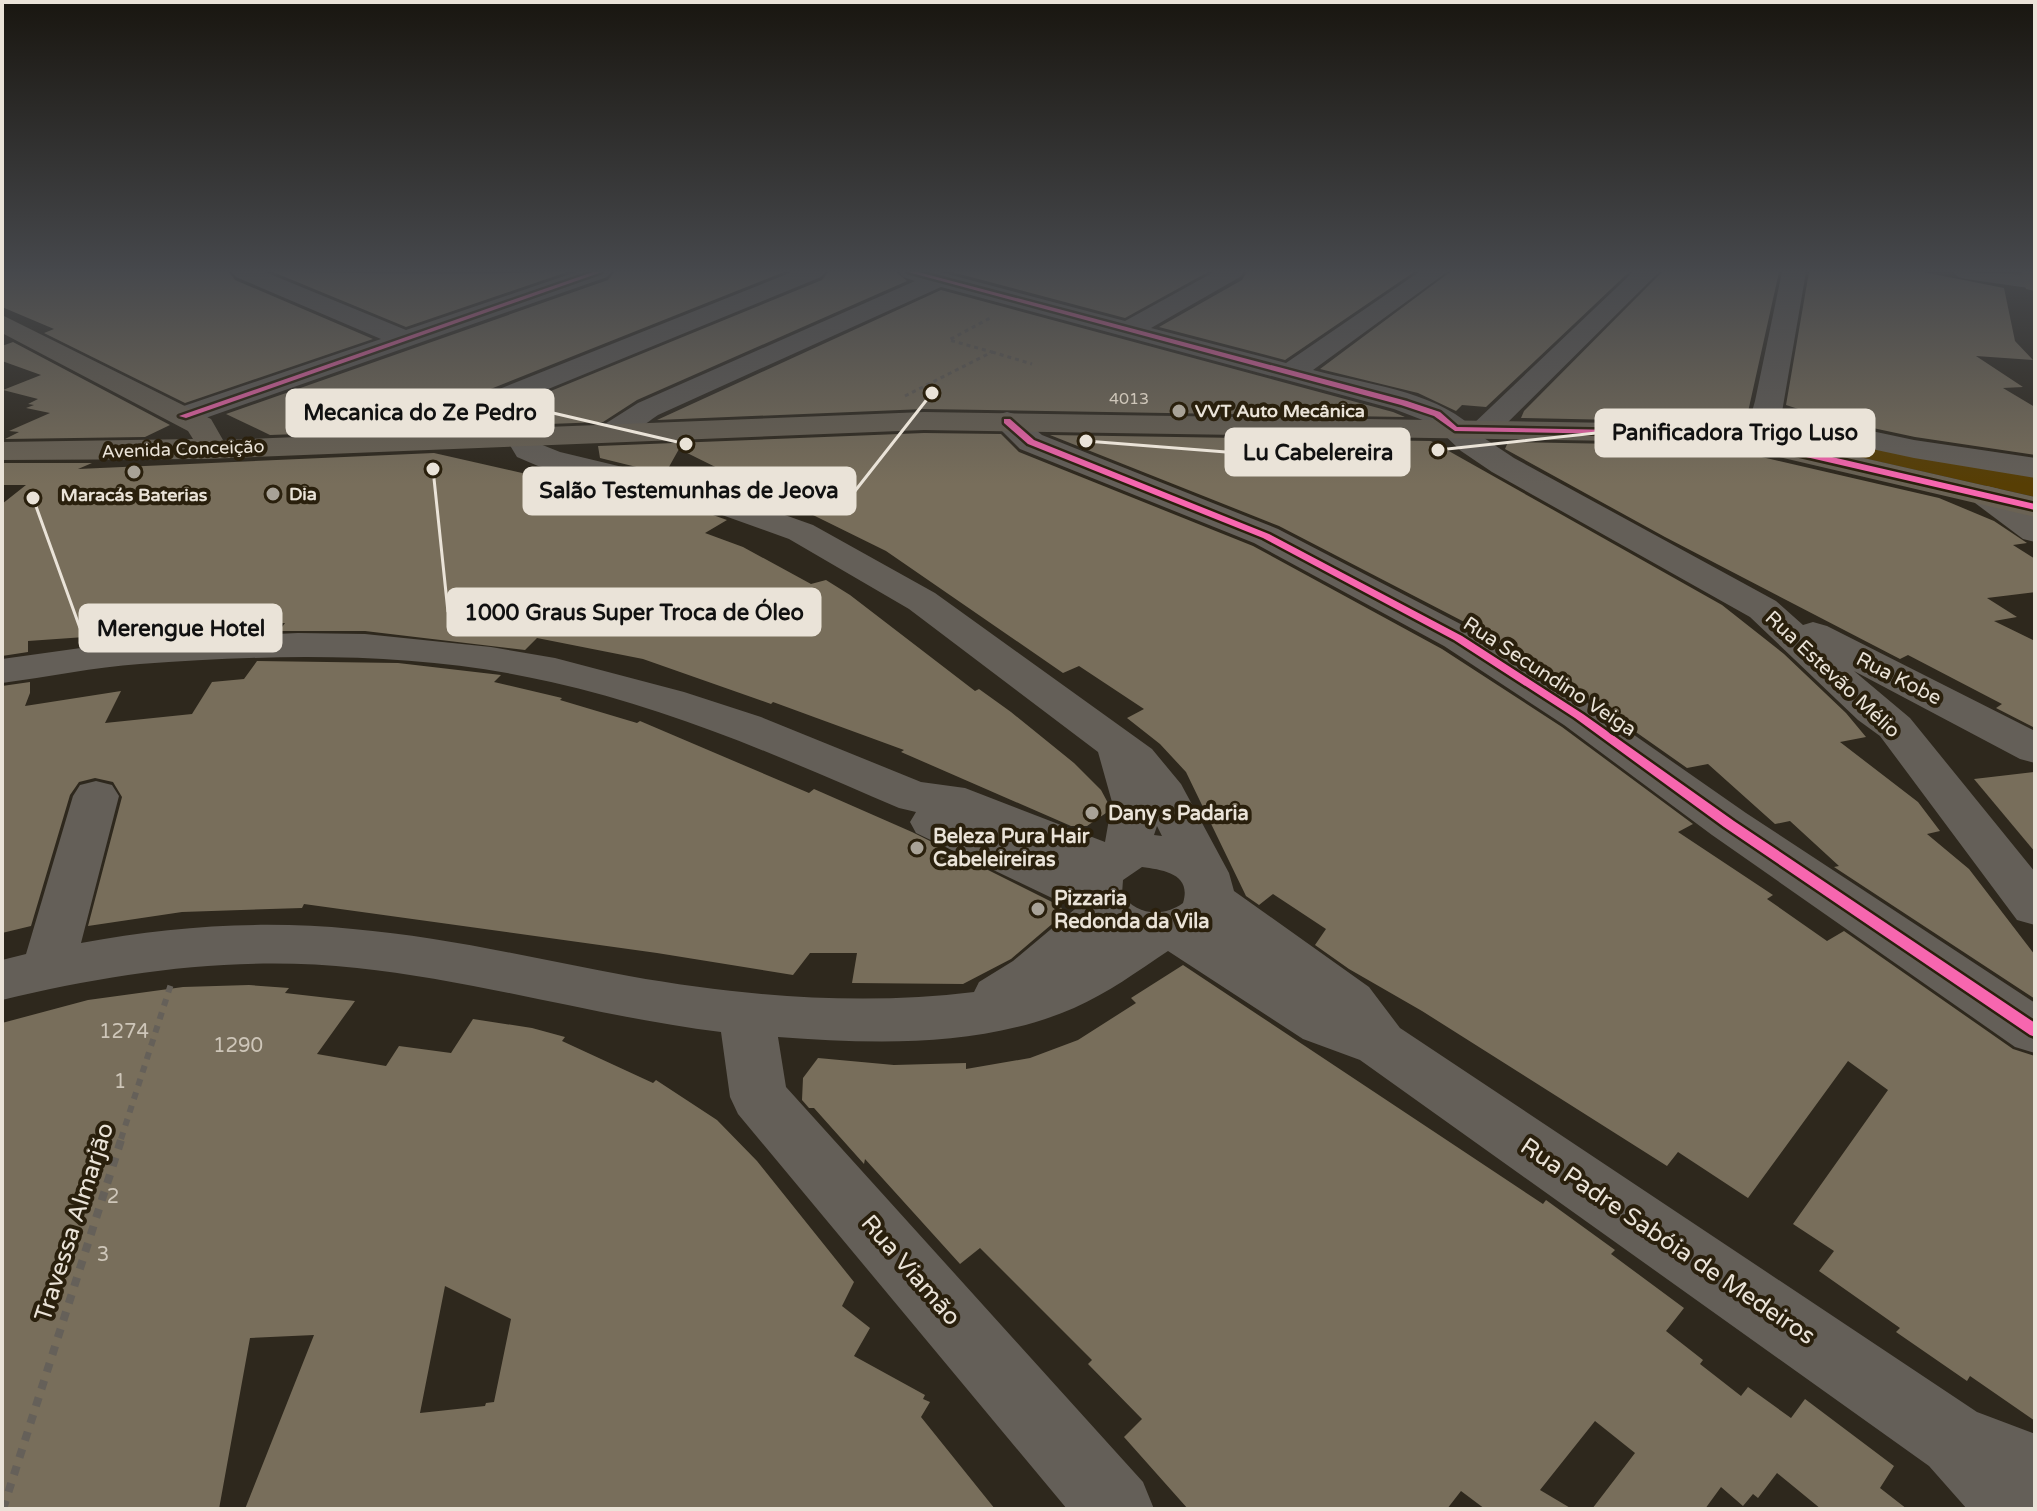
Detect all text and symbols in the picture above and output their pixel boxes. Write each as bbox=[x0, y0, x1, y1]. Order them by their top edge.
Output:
house number: 4013 bbox=[1109, 389, 1149, 409]
callout: Mecanica do Ze Pedro bbox=[287, 390, 553, 436]
text: Mecanica do Ze Pedro bbox=[303, 400, 537, 426]
place label: VVT Auto Mecânica bbox=[1195, 400, 1365, 422]
marker: VVT Auto Mecânica bbox=[1170, 402, 1188, 420]
callout: Panificadora Trigo Luso bbox=[1596, 410, 1874, 456]
text: Panificadora Trigo Luso bbox=[1612, 420, 1858, 446]
callout: Lu Cabelereira bbox=[1226, 429, 1409, 475]
street label: Avenida Conceição bbox=[101, 435, 265, 463]
text: Lu Cabelereira bbox=[1243, 440, 1393, 466]
marker: Maracás Baterias bbox=[125, 463, 143, 481]
callout: Salão Testemunhas de Jeova bbox=[524, 468, 855, 514]
text: Salão Testemunhas de Jeova bbox=[539, 478, 839, 504]
place label: Dia bbox=[289, 483, 317, 505]
place label: Maracás Baterias bbox=[61, 484, 208, 506]
marker: Dia bbox=[264, 485, 282, 503]
callout: 1000 Graus Super Troca de Óleo bbox=[448, 589, 820, 635]
text: 1000 Graus Super Troca de Óleo bbox=[464, 598, 804, 626]
callout: Merengue Hotel bbox=[80, 605, 281, 651]
street label: Rua Estevão Mélio bbox=[1760, 606, 1905, 743]
street label: Rua Secundino Veiga bbox=[1458, 612, 1641, 742]
text: Merengue Hotel bbox=[97, 616, 265, 642]
street label: Rua Kobe bbox=[1852, 647, 1945, 711]
place label: Dany s Padaria bbox=[1108, 802, 1249, 826]
marker: Dany s Padaria bbox=[1083, 804, 1101, 822]
place label: Beleza Pura Hair Cabeleireiras bbox=[933, 825, 1090, 872]
marker: Beleza Pura Hair Cabeleireiras bbox=[908, 839, 926, 857]
place label: Pizzaria Redonda da Vila bbox=[1054, 887, 1210, 934]
marker: Pizzaria Redonda da Vila bbox=[1029, 900, 1047, 918]
house number: 1274 bbox=[99, 1020, 149, 1044]
house number: 1290 bbox=[213, 1034, 263, 1058]
house number: 1 bbox=[114, 1070, 126, 1094]
street label: Travessa Almarjão bbox=[29, 1119, 120, 1325]
street label: Rua Padre Sabóia de Medeiros bbox=[1515, 1132, 1820, 1351]
house number: 2 bbox=[107, 1185, 119, 1209]
street label: Rua Viamão bbox=[855, 1209, 967, 1332]
house number: 3 bbox=[97, 1243, 109, 1267]

